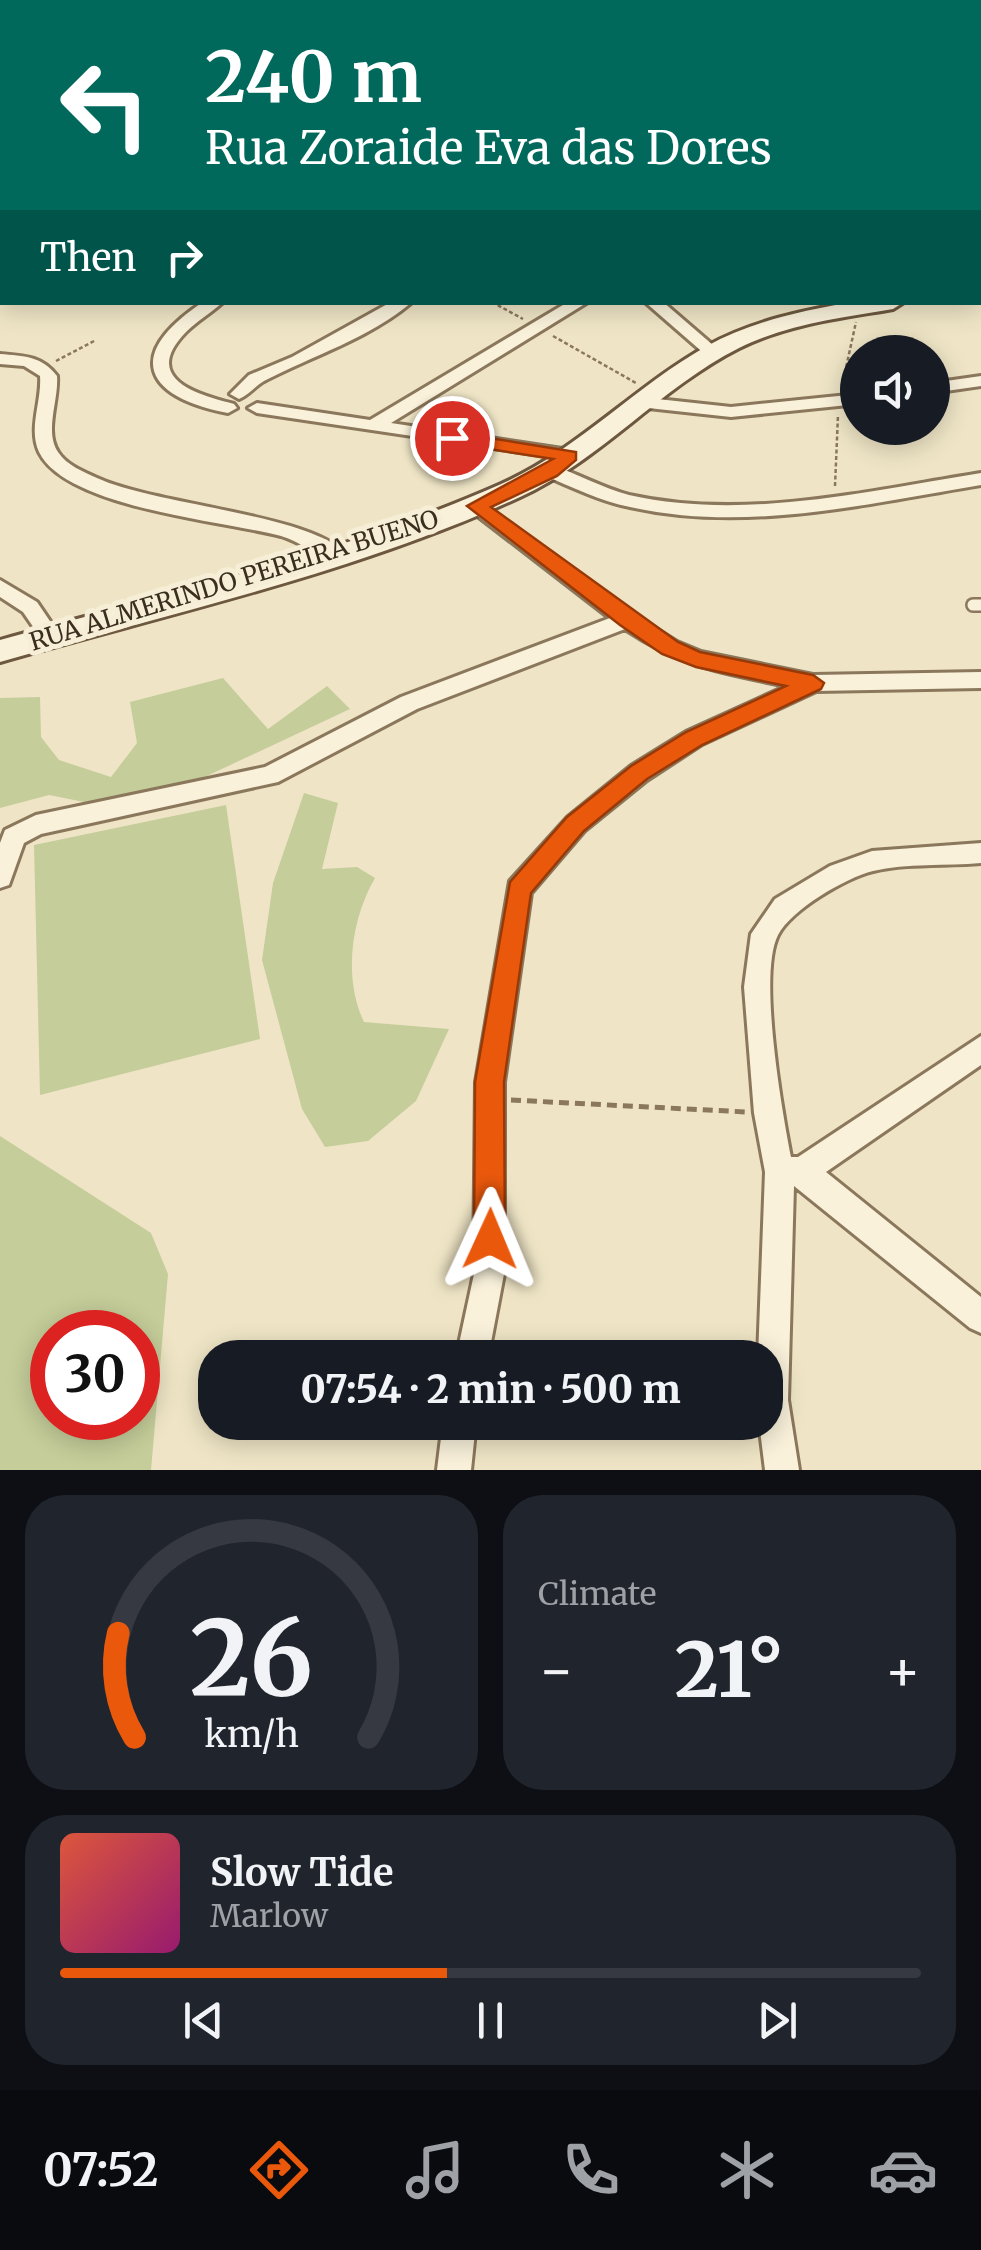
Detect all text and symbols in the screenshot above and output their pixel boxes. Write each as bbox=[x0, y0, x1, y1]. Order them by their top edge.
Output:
text: 240 m bbox=[205, 33, 422, 121]
icon: left bbox=[40, 40, 170, 170]
text: Rua Zoraide Eva das Dores bbox=[205, 120, 772, 176]
icon: right bbox=[157, 230, 212, 285]
text: Then bbox=[40, 234, 137, 281]
map controls bbox=[840, 335, 950, 445]
button: sound bbox=[840, 335, 950, 445]
pin bbox=[410, 396, 495, 481]
icon: arrive bbox=[425, 411, 480, 466]
street label: RUA ALMERINDO PEREIRA BUENO bbox=[26, 502, 442, 658]
position arrow bbox=[438, 1187, 542, 1291]
speed limit sign: 30 bbox=[30, 1310, 160, 1440]
text: 07:54 · 2 min · 500 m bbox=[300, 1366, 681, 1413]
text: Climate bbox=[538, 1574, 656, 1614]
text: 26 bbox=[190, 1593, 313, 1723]
text: 21° bbox=[675, 1623, 784, 1717]
text: − bbox=[538, 1636, 575, 1705]
text: + bbox=[884, 1636, 921, 1705]
text: km/h bbox=[204, 1712, 299, 1757]
text: Slow Tide bbox=[210, 1849, 394, 1896]
text: Marlow bbox=[210, 1896, 328, 1936]
icon: previous bbox=[176, 1993, 231, 2048]
icon: pause bbox=[463, 1993, 518, 2048]
icon: next bbox=[750, 1993, 805, 2048]
icon: directions bbox=[244, 2135, 314, 2205]
icon: music bbox=[400, 2135, 470, 2205]
icon: phone bbox=[556, 2135, 626, 2205]
icon: climate bbox=[712, 2135, 782, 2205]
icon: car bbox=[868, 2135, 938, 2205]
text: 07:52 bbox=[43, 2142, 158, 2198]

